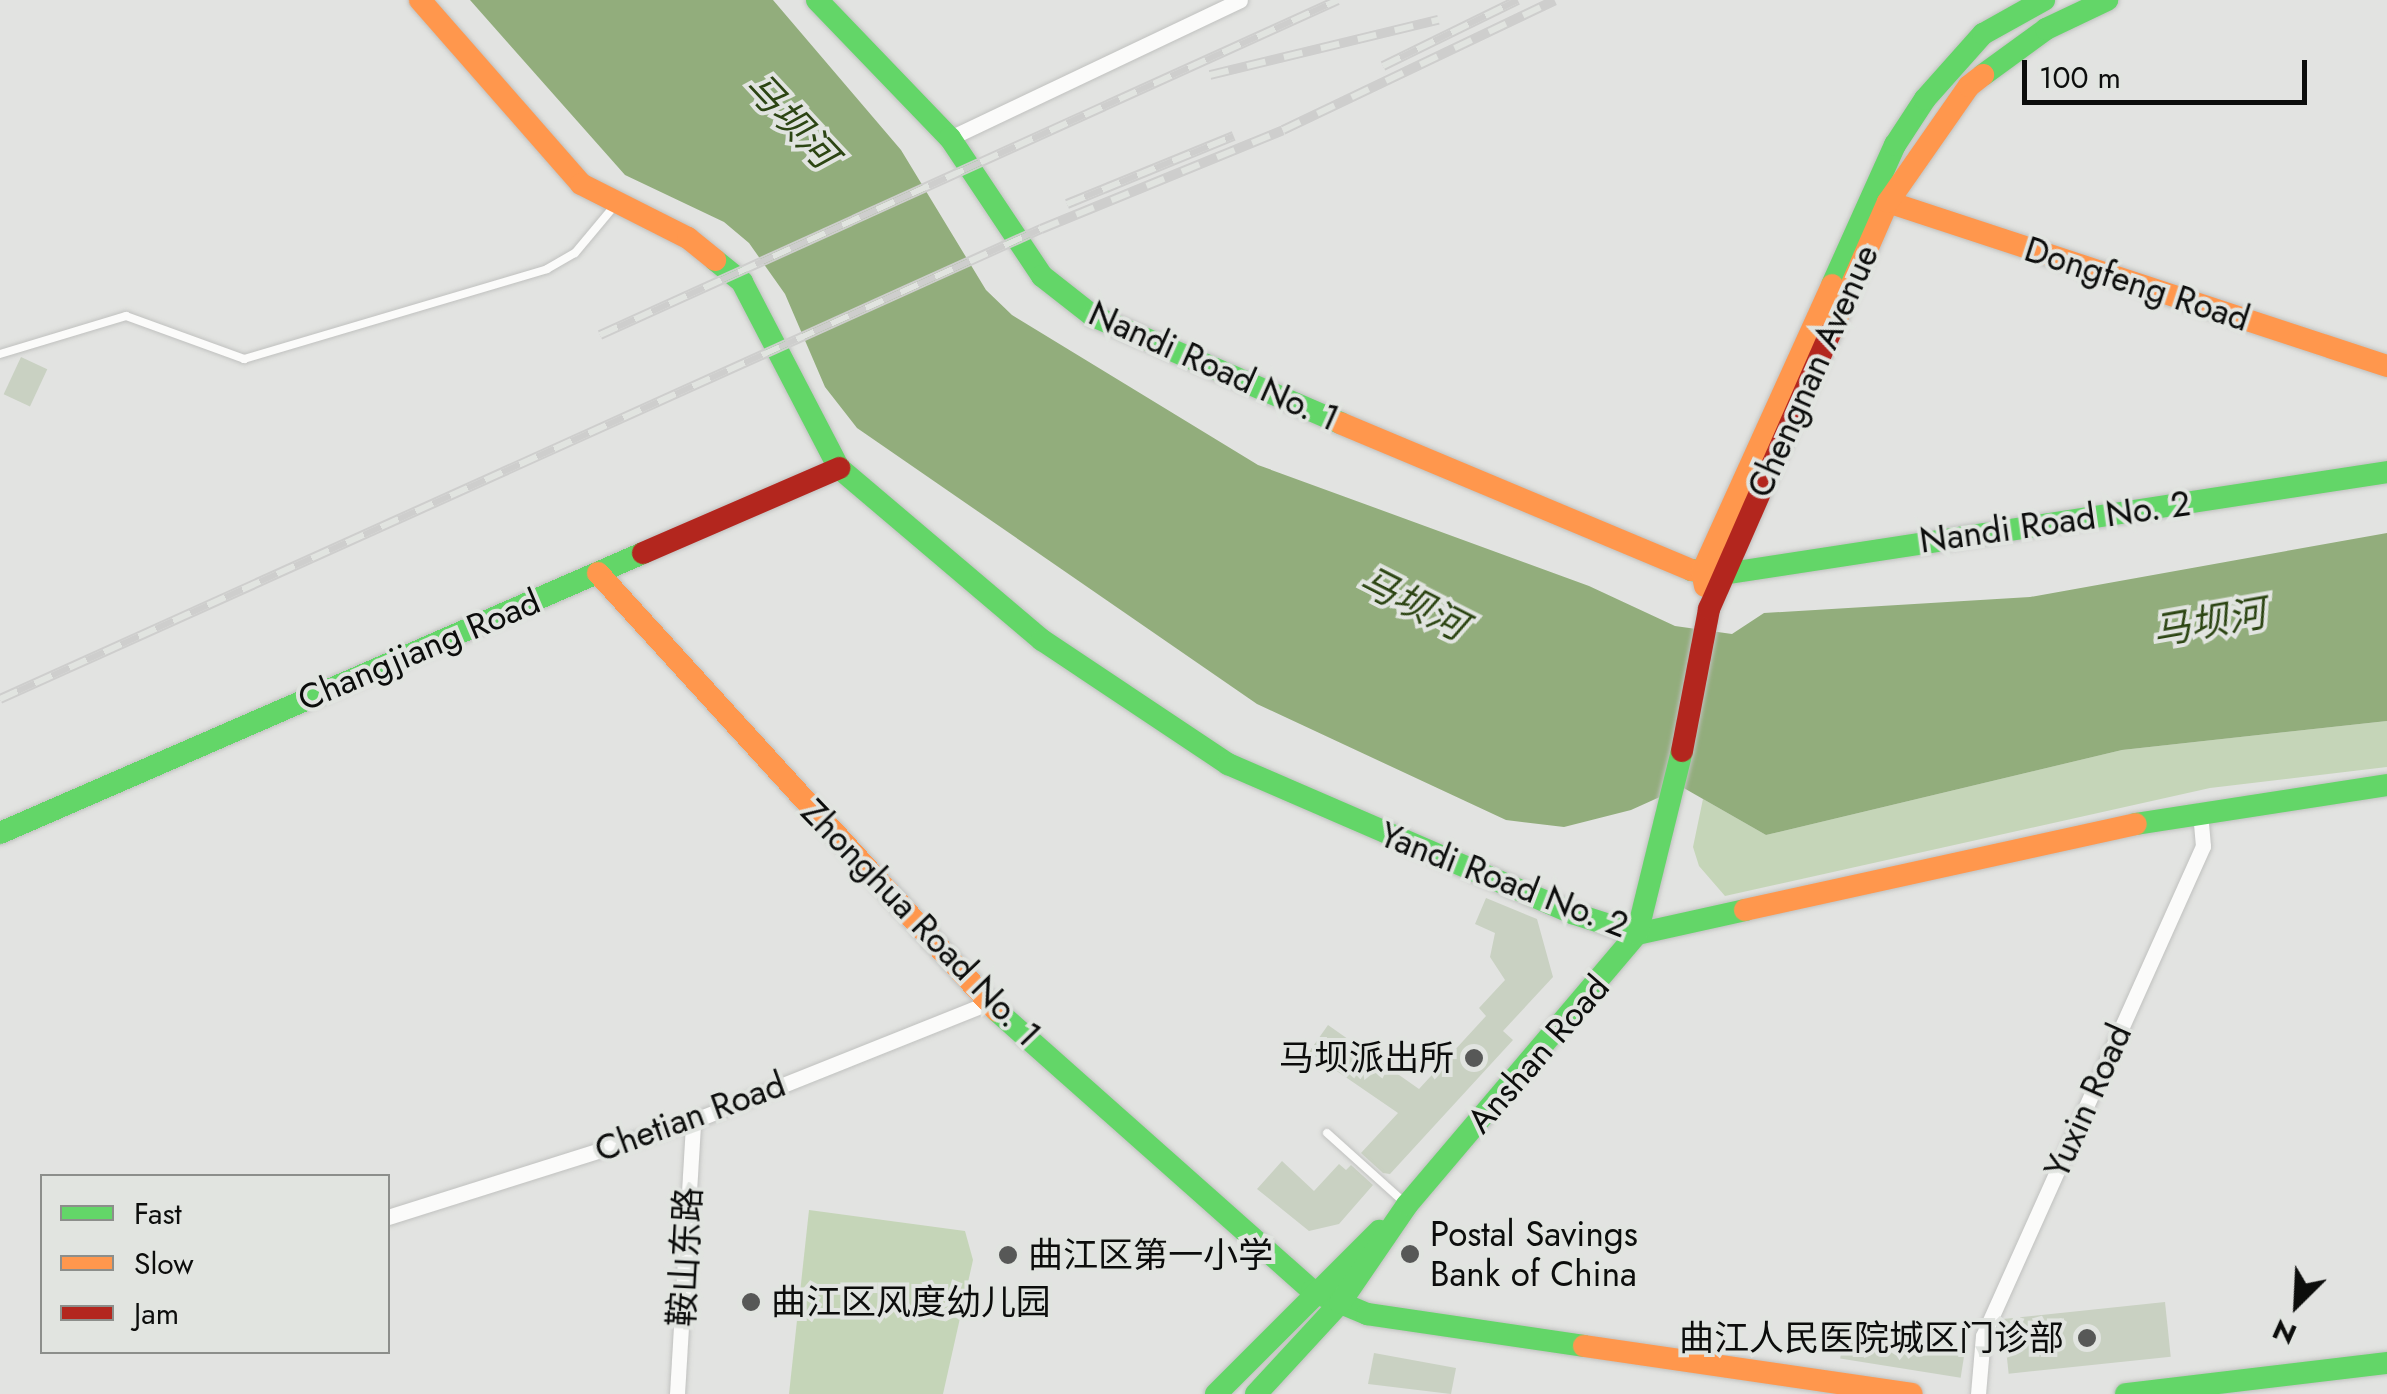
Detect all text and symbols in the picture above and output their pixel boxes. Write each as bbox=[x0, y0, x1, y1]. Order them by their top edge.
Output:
scale bar bbox=[2027, 40, 2312, 102]
text: 100 m bbox=[2039, 56, 2121, 99]
water label: 马坝河 bbox=[735, 63, 847, 177]
street label: Dongfeng Road bbox=[2019, 228, 2255, 340]
street label: Chengnan Avenue bbox=[1739, 238, 1887, 504]
street label: Nandi Road No. 1 bbox=[1083, 292, 1345, 440]
street label: Nandi Road No. 2 bbox=[1917, 482, 2193, 562]
water label: 马坝河 bbox=[1352, 557, 1474, 649]
street label: Changjiang Road bbox=[292, 580, 546, 720]
water label: 马坝河 bbox=[2149, 590, 2269, 654]
street label: Zhonghua Road No. 1 bbox=[793, 791, 1049, 1055]
street label: Yandi Road No. 2 bbox=[1374, 813, 1634, 947]
street label: Anshan Road bbox=[1458, 967, 1618, 1141]
street label: Yuxin Road bbox=[2036, 1018, 2140, 1184]
place label: 马坝派出所 bbox=[1279, 1037, 1454, 1079]
marker: 马坝派出所 bbox=[1463, 1047, 1485, 1069]
street label: Chetian Road bbox=[589, 1063, 791, 1171]
legend bbox=[40, 1174, 390, 1354]
street label: 鞍山东路 bbox=[660, 1186, 710, 1328]
text: Fast bbox=[134, 1192, 182, 1235]
place label: Postal Savings Bank of China bbox=[1430, 1213, 1638, 1295]
place label: 曲江区第一小学 bbox=[1028, 1234, 1273, 1276]
text: Slow bbox=[134, 1242, 194, 1285]
marker: Postal Savings Bank of China bbox=[1399, 1243, 1421, 1265]
marker: 曲江区第一小学 bbox=[997, 1244, 1019, 1266]
north arrow bbox=[2247, 1254, 2347, 1354]
place label: 曲江区风度幼儿园 bbox=[771, 1281, 1051, 1323]
marker: 曲江区风度幼儿园 bbox=[740, 1291, 762, 1313]
text: Jam bbox=[134, 1292, 179, 1335]
text: N bbox=[2266, 1309, 2303, 1355]
place label: 曲江人民医院城区门诊部 bbox=[1679, 1317, 2064, 1359]
marker: 曲江人民医院城区门诊部 bbox=[2074, 1325, 2100, 1351]

